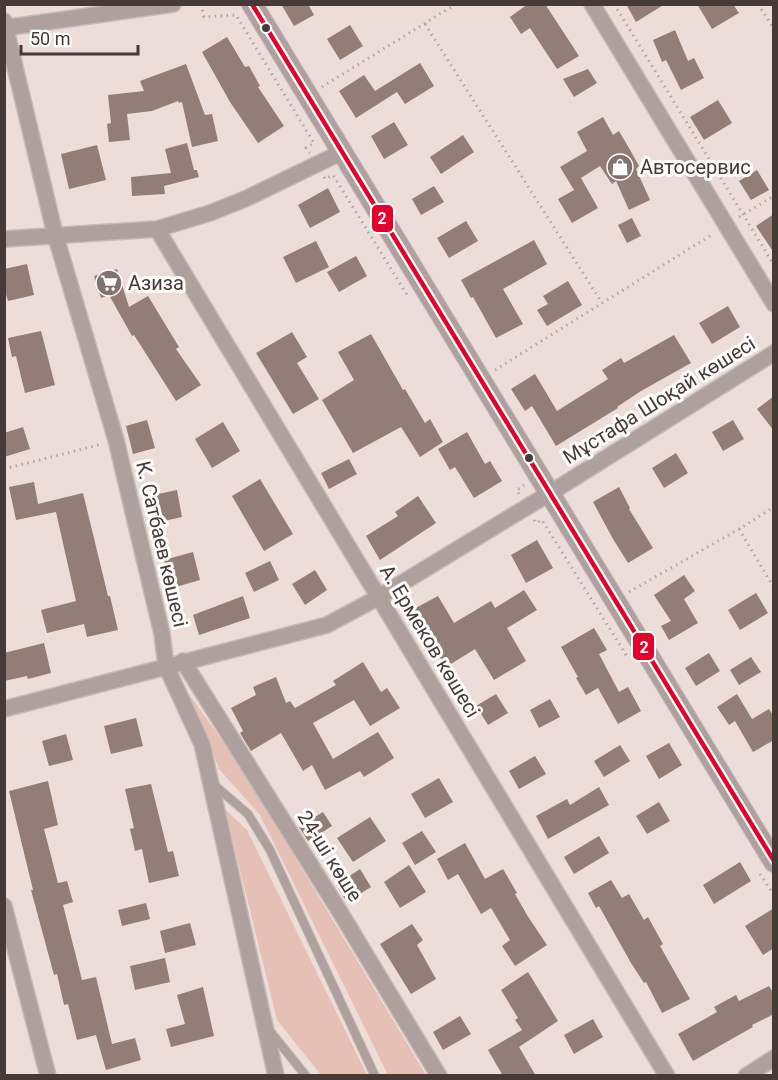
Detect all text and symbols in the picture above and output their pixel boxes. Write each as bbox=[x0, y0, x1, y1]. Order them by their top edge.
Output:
scale bar bbox=[21, 18, 138, 56]
unlabelled marker bbox=[260, 22, 272, 34]
text: 50 m bbox=[30, 28, 70, 49]
shop icon: Автосервис bbox=[605, 152, 635, 182]
place label: Автосервис bbox=[640, 155, 751, 179]
line badge: 2 bbox=[371, 204, 394, 233]
text: 2 bbox=[377, 209, 387, 228]
supermarket icon: Азиза bbox=[94, 268, 124, 298]
place label: Азиза bbox=[128, 271, 184, 295]
street label: Мұстафа Шоқай көшесі bbox=[558, 331, 760, 469]
unlabelled marker bbox=[523, 452, 535, 464]
street label: К. Сатбаев көшесі bbox=[131, 459, 193, 629]
street label: А. Ермеков көшесі bbox=[375, 560, 485, 722]
line badge: 2 bbox=[632, 632, 655, 661]
text: 2 bbox=[639, 638, 649, 657]
street label: 24-ші көше bbox=[293, 806, 367, 906]

